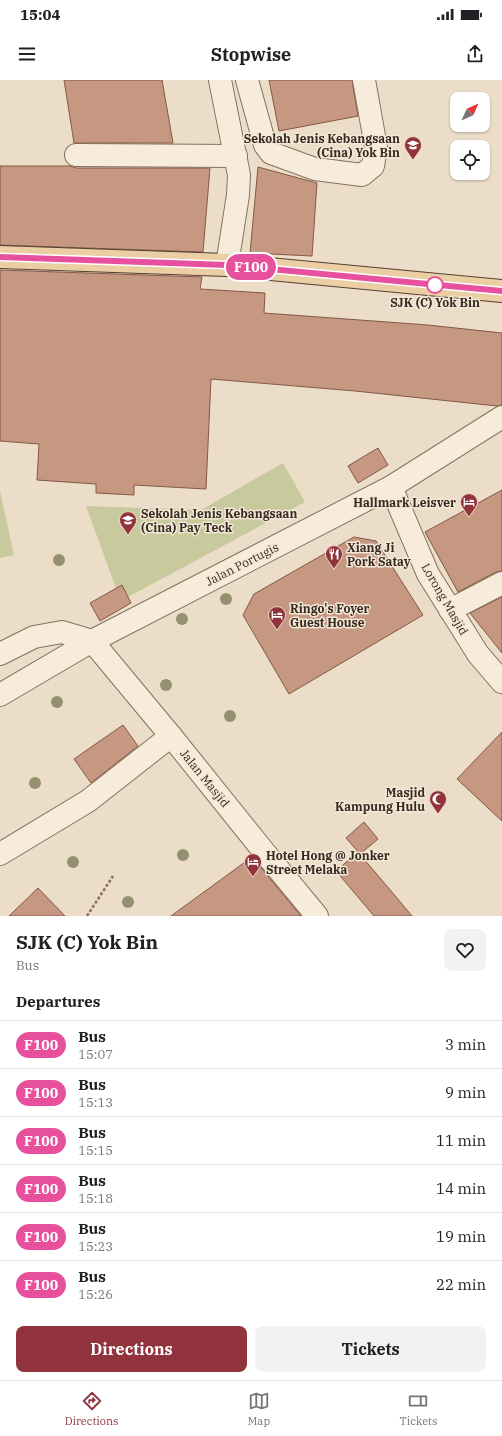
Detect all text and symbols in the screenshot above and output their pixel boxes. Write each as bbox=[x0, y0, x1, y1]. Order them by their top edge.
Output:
text: 15:04 bbox=[20, 5, 61, 24]
icon: menu bbox=[16, 43, 38, 65]
text: Stopwise bbox=[211, 43, 291, 66]
icon: share bbox=[464, 43, 486, 65]
north arrow bbox=[450, 92, 490, 132]
map controls bbox=[450, 92, 490, 180]
place label: Sekolah Jenis Kebangsaan (Cina) Yok Bin bbox=[244, 131, 400, 160]
school or university icon: Sekolah Jenis Kebangsaan (Cina) Yok Bin bbox=[403, 135, 423, 160]
button: locate bbox=[450, 140, 490, 180]
line badge: F100 bbox=[223, 254, 279, 280]
text: F100 bbox=[234, 258, 268, 276]
marker: SJK (C) Yok Bin bbox=[426, 276, 444, 294]
place label: SJK (C) Yok Bin bbox=[390, 295, 480, 310]
hotel icon: Hallmark Leisver bbox=[459, 492, 479, 517]
place label: Hallmark Leisver bbox=[353, 495, 456, 510]
place label: Sekolah Jenis Kebangsaan (Cina) Pay Teck bbox=[141, 506, 297, 535]
school or university icon: Sekolah Jenis Kebangsaan (Cina) Pay Teck bbox=[118, 510, 138, 535]
street label: Jalan Portugis bbox=[203, 539, 281, 589]
place label: Xiang Ji Pork Satay bbox=[347, 540, 411, 569]
restaurant icon: Xiang Ji Pork Satay bbox=[324, 544, 344, 569]
street label: Lorong Masjid bbox=[418, 560, 472, 638]
place label: Ringo's Foyer Guest House bbox=[290, 601, 370, 630]
hotel icon: Ringo's Foyer Guest House bbox=[267, 605, 287, 630]
street label: Jalan Masjid bbox=[177, 746, 233, 810]
place label: Masjid Kampung Hulu bbox=[335, 785, 425, 814]
mosque icon: Masjid Kampung Hulu bbox=[428, 789, 448, 814]
place label: Hotel Hong @ Jonker Street Melaka bbox=[266, 848, 390, 877]
hotel icon: Hotel Hong @ Jonker Street Melaka bbox=[243, 852, 263, 877]
button: heart bbox=[444, 929, 486, 971]
text: SJK (C) Yok Bin bbox=[16, 930, 158, 954]
text: Bus bbox=[16, 957, 39, 974]
text: Departures bbox=[16, 992, 100, 1011]
text: Bus bbox=[78, 1027, 106, 1046]
text: 3 min bbox=[445, 1035, 486, 1054]
text: F100 bbox=[24, 1036, 58, 1054]
text: 15:07 bbox=[78, 1046, 113, 1063]
text: Bus bbox=[78, 1075, 106, 1094]
text: 9 min bbox=[445, 1083, 486, 1102]
text: F100 bbox=[24, 1084, 58, 1102]
text: 15:13 bbox=[78, 1094, 113, 1111]
text: Bus bbox=[78, 1123, 106, 1142]
text: 11 min bbox=[436, 1131, 486, 1150]
text: F100 bbox=[24, 1132, 58, 1150]
text: 15:15 bbox=[78, 1142, 113, 1159]
text: Bus bbox=[78, 1171, 106, 1190]
text: 14 min bbox=[436, 1179, 486, 1198]
text: F100 bbox=[24, 1180, 58, 1198]
text: 15:18 bbox=[78, 1190, 113, 1207]
text: Bus bbox=[78, 1219, 106, 1238]
text: 19 min bbox=[436, 1227, 486, 1246]
text: F100 bbox=[24, 1228, 58, 1246]
text: 15:23 bbox=[78, 1238, 113, 1255]
text: Bus bbox=[78, 1267, 106, 1286]
text: 22 min bbox=[436, 1275, 486, 1294]
text: F100 bbox=[24, 1276, 58, 1294]
text: 15:26 bbox=[78, 1286, 113, 1303]
button: Directions bbox=[16, 1326, 247, 1372]
button: Tickets bbox=[255, 1326, 486, 1372]
tab: Directions bbox=[65, 1390, 118, 1428]
tab: Map bbox=[248, 1390, 270, 1428]
tab: Tickets bbox=[400, 1390, 437, 1428]

